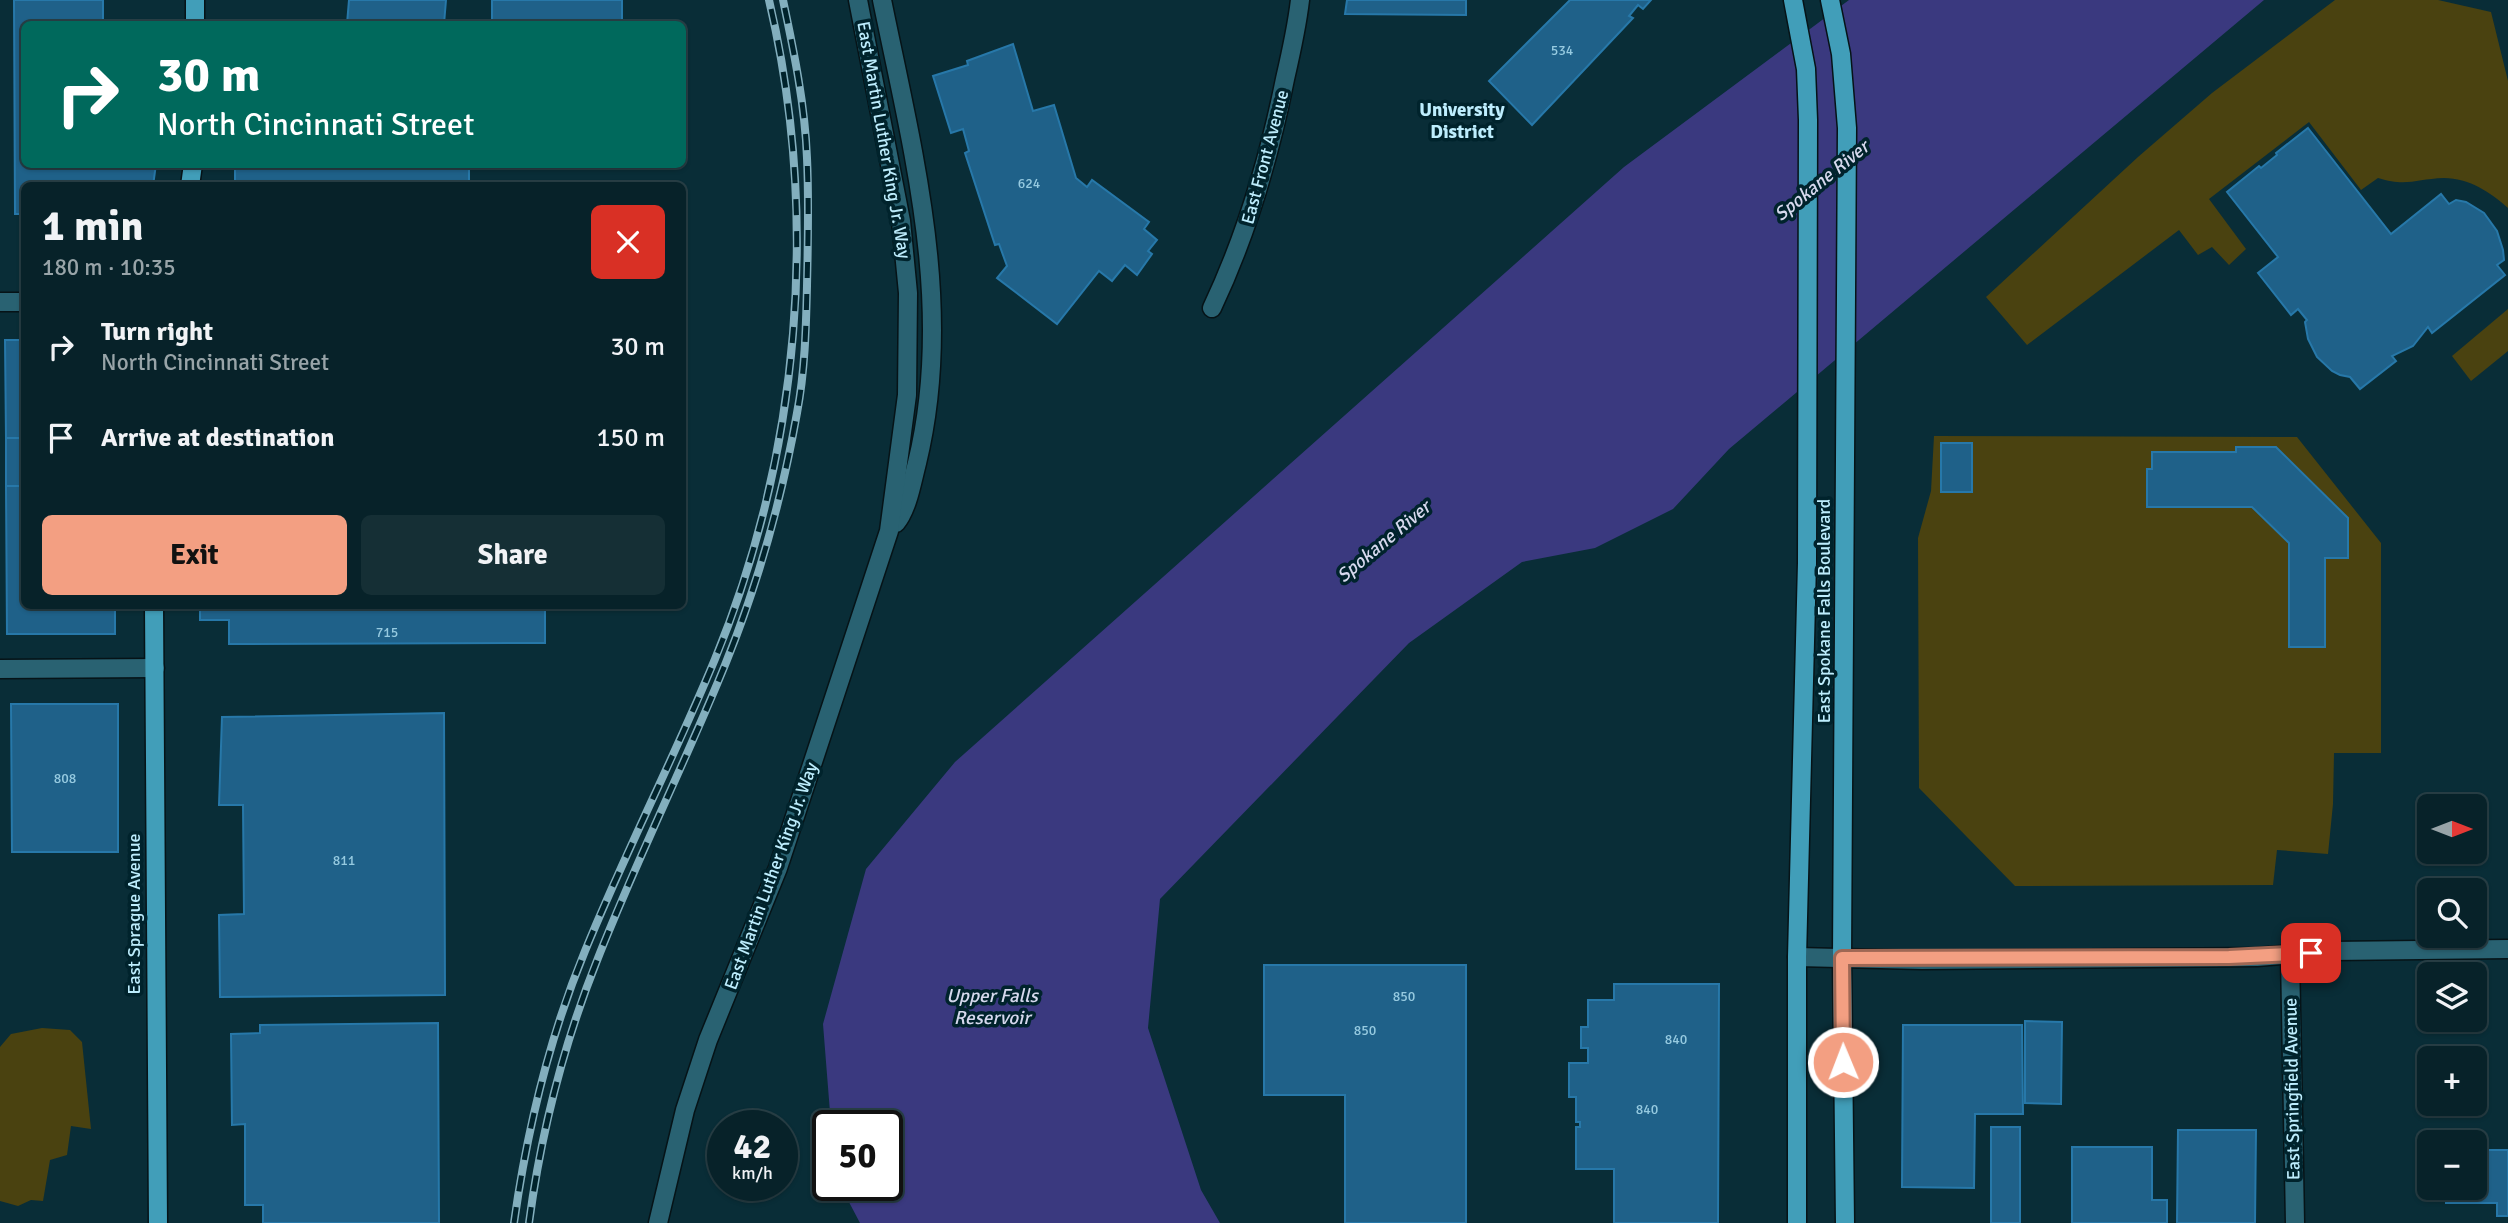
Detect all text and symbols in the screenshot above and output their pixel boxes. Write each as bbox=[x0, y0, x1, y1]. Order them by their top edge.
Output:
street label: East Martin Luther King Jr. Way bbox=[852, 20, 916, 261]
house number: 534 bbox=[1551, 42, 1574, 59]
text: 30 m bbox=[157, 45, 260, 105]
icon: right bbox=[42, 49, 133, 140]
street label: East Front Avenue bbox=[1236, 87, 1294, 227]
district label: University District bbox=[1419, 98, 1505, 144]
text: North Cincinnati Street bbox=[157, 105, 474, 144]
water label: Spokane River bbox=[1769, 133, 1876, 226]
house number: 624 bbox=[1018, 175, 1041, 192]
text: 1 min bbox=[42, 201, 143, 252]
button: close bbox=[591, 205, 665, 279]
text: 180 m · 10:35 bbox=[42, 253, 176, 282]
text: Turn right bbox=[101, 316, 213, 348]
icon: right bbox=[42, 328, 80, 366]
text: 30 m bbox=[610, 331, 665, 363]
text: North Cincinnati Street bbox=[101, 348, 329, 377]
icon: arrive bbox=[42, 419, 80, 457]
text: Arrive at destination bbox=[101, 422, 334, 454]
text: 150 m bbox=[596, 422, 665, 454]
water label: Spokane River bbox=[1332, 494, 1438, 588]
street label: East Spokane Falls Boulevard bbox=[1813, 499, 1835, 723]
button: Exit bbox=[42, 515, 347, 595]
button: Share bbox=[361, 515, 665, 595]
house number: 715 bbox=[376, 624, 398, 641]
street label: East Martin Luther King Jr. Way bbox=[720, 759, 823, 993]
house number: 808 bbox=[54, 770, 76, 787]
north arrow bbox=[2417, 794, 2487, 864]
map controls bbox=[2417, 794, 2487, 1200]
street label: East Sprague Avenue bbox=[123, 834, 145, 995]
house number: 811 bbox=[333, 852, 355, 869]
button: search bbox=[2417, 878, 2487, 948]
pin bbox=[2281, 923, 2341, 983]
icon: arrive bbox=[2292, 934, 2330, 972]
button: layers bbox=[2417, 962, 2487, 1032]
water label: Upper Falls Reservoir bbox=[946, 984, 1040, 1030]
house number: 850 bbox=[1393, 988, 1415, 1005]
street label: East Springfield Avenue bbox=[2279, 998, 2305, 1180]
house number: 850 bbox=[1354, 1022, 1376, 1039]
position arrow bbox=[1806, 1025, 1880, 1099]
house number: 840 bbox=[1665, 1031, 1687, 1048]
button: + bbox=[2417, 1046, 2487, 1116]
house number: 840 bbox=[1636, 1101, 1658, 1118]
speed limit sign: 50 bbox=[812, 1110, 903, 1201]
text: 42 bbox=[734, 1125, 771, 1168]
button: − bbox=[2417, 1130, 2487, 1200]
text: km/h bbox=[732, 1162, 773, 1184]

